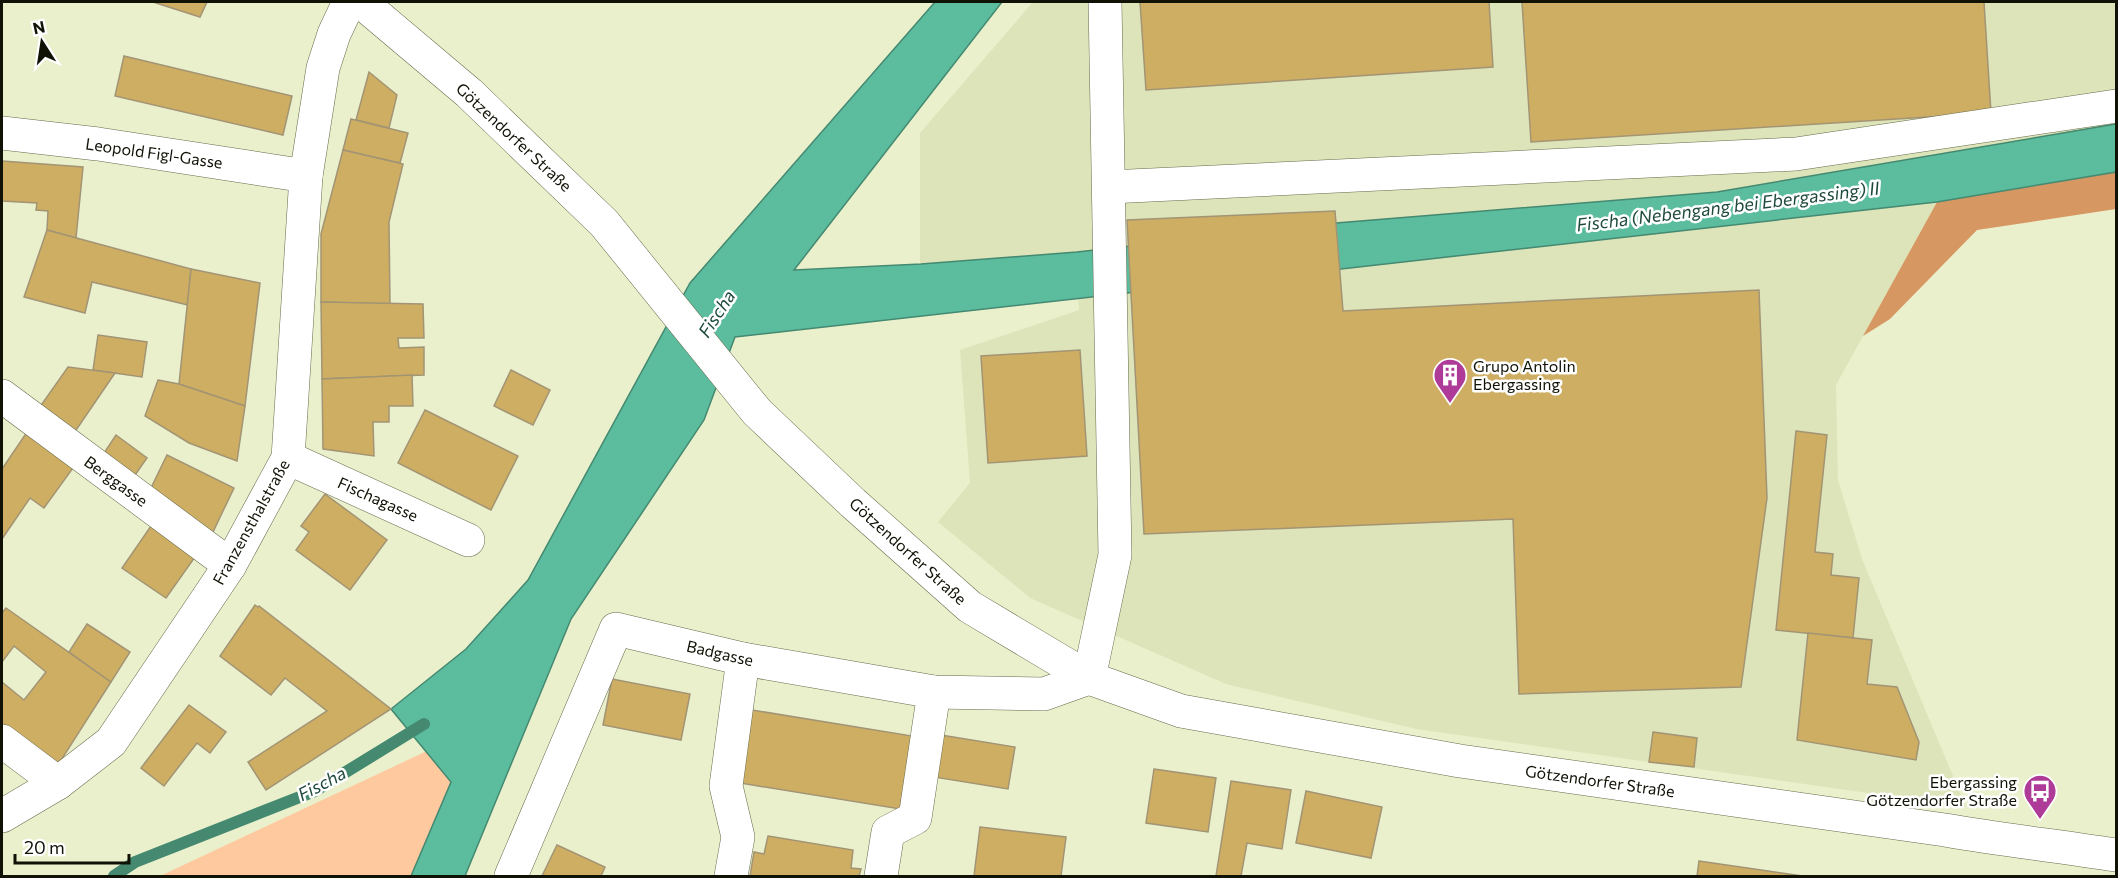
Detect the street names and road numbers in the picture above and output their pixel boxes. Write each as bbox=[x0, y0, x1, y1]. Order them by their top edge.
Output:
street label: Götzendorfer Straße bbox=[453, 78, 576, 195]
street label: Leopold Figl-Gasse bbox=[84, 133, 224, 172]
street label: Berggasse bbox=[81, 451, 152, 510]
street label: Franzensthalstraße bbox=[208, 456, 293, 588]
street label: Fischagasse bbox=[335, 472, 421, 525]
street label: Götzendorfer Straße bbox=[846, 493, 971, 608]
street label: Badgasse bbox=[685, 636, 755, 669]
street label: Götzendorfer Straße bbox=[1524, 761, 1676, 800]

